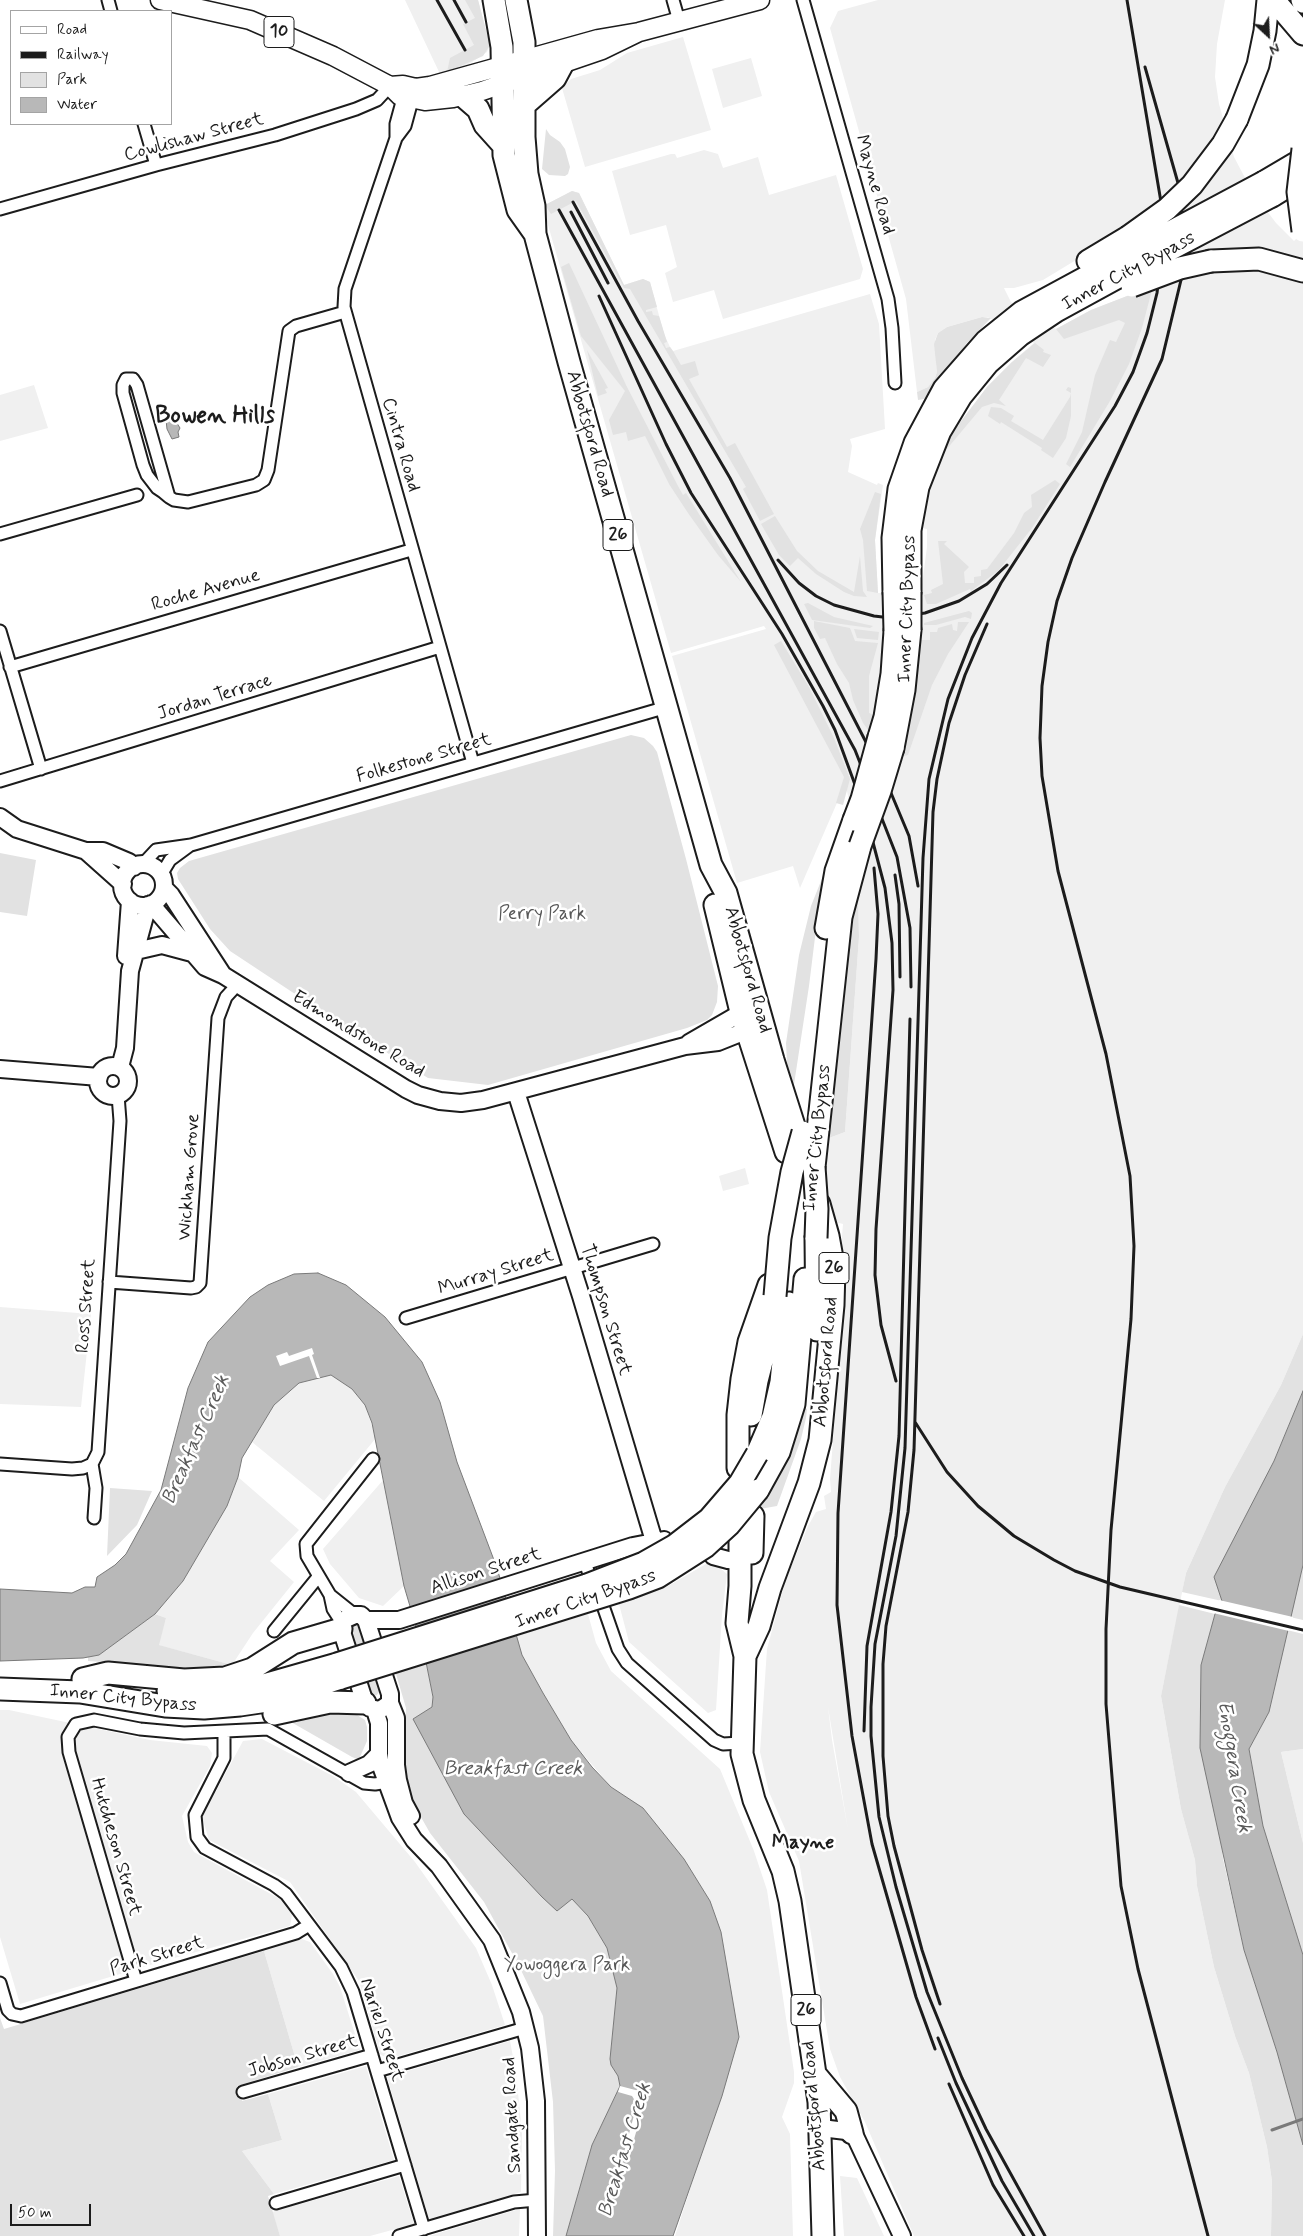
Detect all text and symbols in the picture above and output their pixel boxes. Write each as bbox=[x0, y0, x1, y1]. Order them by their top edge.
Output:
legend bbox=[10, 10, 172, 125]
north arrow bbox=[1243, 10, 1293, 60]
road number: 10 bbox=[264, 16, 294, 48]
text: Road bbox=[57, 20, 87, 40]
text: N bbox=[1266, 38, 1282, 59]
text: Railway bbox=[57, 45, 109, 65]
text: Park bbox=[57, 70, 87, 90]
text: Water bbox=[57, 95, 97, 115]
street label: Cowlishaw Street bbox=[122, 108, 266, 168]
street label: Mayne Road bbox=[849, 132, 899, 238]
street label: Inner City Bypass bbox=[1058, 227, 1200, 317]
street label: Abbotsford Road bbox=[560, 368, 618, 500]
street label: Cintra Road bbox=[376, 395, 424, 495]
district label: Bowen Hills bbox=[155, 403, 275, 431]
road number: 26 bbox=[603, 520, 633, 550]
street label: Inner City Bypass bbox=[894, 535, 922, 683]
street label: Roche Avenue bbox=[149, 565, 263, 617]
street label: Jordan Terrace bbox=[155, 670, 275, 726]
street label: Folkestone Street bbox=[354, 729, 494, 789]
park label: Perry Park bbox=[498, 904, 586, 926]
street label: Abbotsford Road bbox=[718, 904, 776, 1036]
street label: Edmondstone Road bbox=[287, 986, 429, 1084]
street label: Inner City Bypass bbox=[799, 1063, 837, 1213]
street label: Wickham Grove bbox=[174, 1113, 206, 1241]
street label: Thompson Street bbox=[574, 1242, 636, 1378]
street label: Murray Street bbox=[435, 1245, 557, 1301]
road number: 26 bbox=[819, 1252, 849, 1284]
street label: Ross Street bbox=[72, 1258, 102, 1354]
street label: Abbotsford Road bbox=[810, 1296, 844, 1428]
water label: Breakfast Creek bbox=[158, 1372, 236, 1508]
street label: Allison Street bbox=[428, 1543, 544, 1601]
street label: Inner City Bypass bbox=[512, 1565, 660, 1635]
street label: Inner City Bypass bbox=[48, 1680, 198, 1718]
water label: Enoggera Creek bbox=[1211, 1700, 1255, 1834]
water label: Breakfast Creek bbox=[443, 1758, 583, 1782]
street label: Hutcheson Street bbox=[84, 1775, 146, 1919]
district label: Mayne bbox=[772, 1832, 834, 1856]
street label: Park Street bbox=[107, 1932, 207, 1982]
park label: Yowoggera Park bbox=[504, 1955, 630, 1977]
street label: Nariel Street bbox=[354, 1976, 408, 2084]
road number: 26 bbox=[791, 1994, 821, 2026]
street label: Jobson Street bbox=[245, 2030, 361, 2084]
street label: Abbotsford Road bbox=[798, 2040, 832, 2172]
street label: Sandgate Road bbox=[499, 2056, 527, 2174]
water label: Breakfast Creek bbox=[594, 2080, 658, 2220]
scale bar bbox=[12, 2194, 94, 2226]
text: 50 m bbox=[18, 2203, 52, 2223]

